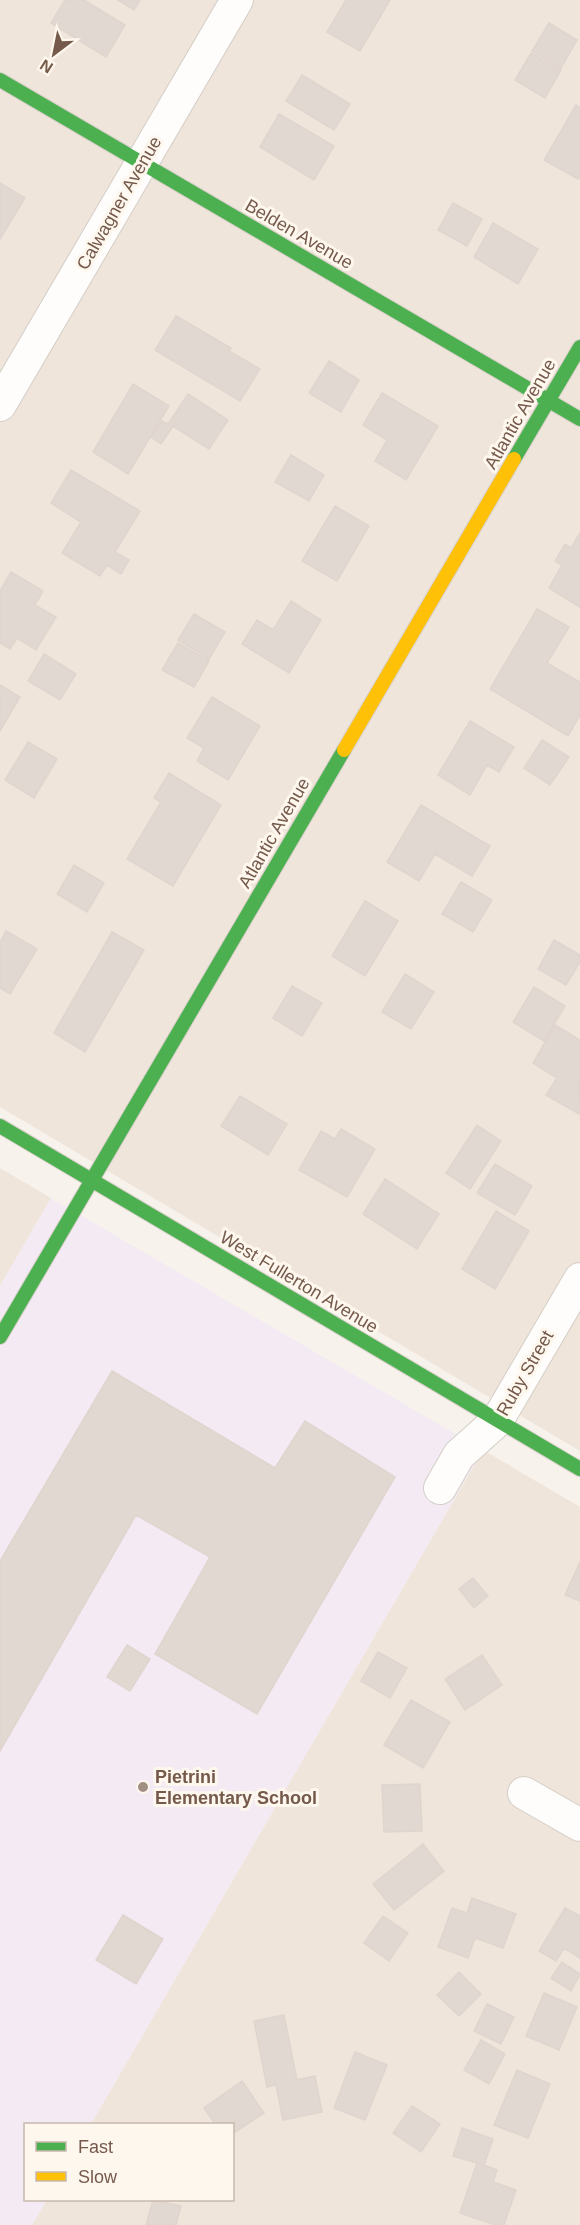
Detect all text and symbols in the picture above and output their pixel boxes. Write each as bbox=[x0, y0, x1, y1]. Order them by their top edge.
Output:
north arrow bbox=[24, 24, 84, 84]
text: N bbox=[37, 56, 56, 77]
street label: Calwagner Avenue bbox=[73, 133, 165, 273]
street label: Belden Avenue bbox=[242, 195, 356, 273]
street label: Atlantic Avenue bbox=[480, 355, 560, 473]
street label: Atlantic Avenue bbox=[234, 774, 314, 892]
street label: West Fullerton Avenue bbox=[217, 1227, 381, 1337]
street label: Ruby Street bbox=[493, 1327, 557, 1419]
place label: Pietrini Elementary School bbox=[155, 1767, 317, 1808]
marker: Pietrini Elementary School bbox=[136, 1780, 150, 1794]
legend bbox=[24, 2123, 234, 2201]
text: Fast bbox=[78, 2137, 113, 2157]
text: Slow bbox=[78, 2167, 118, 2187]

